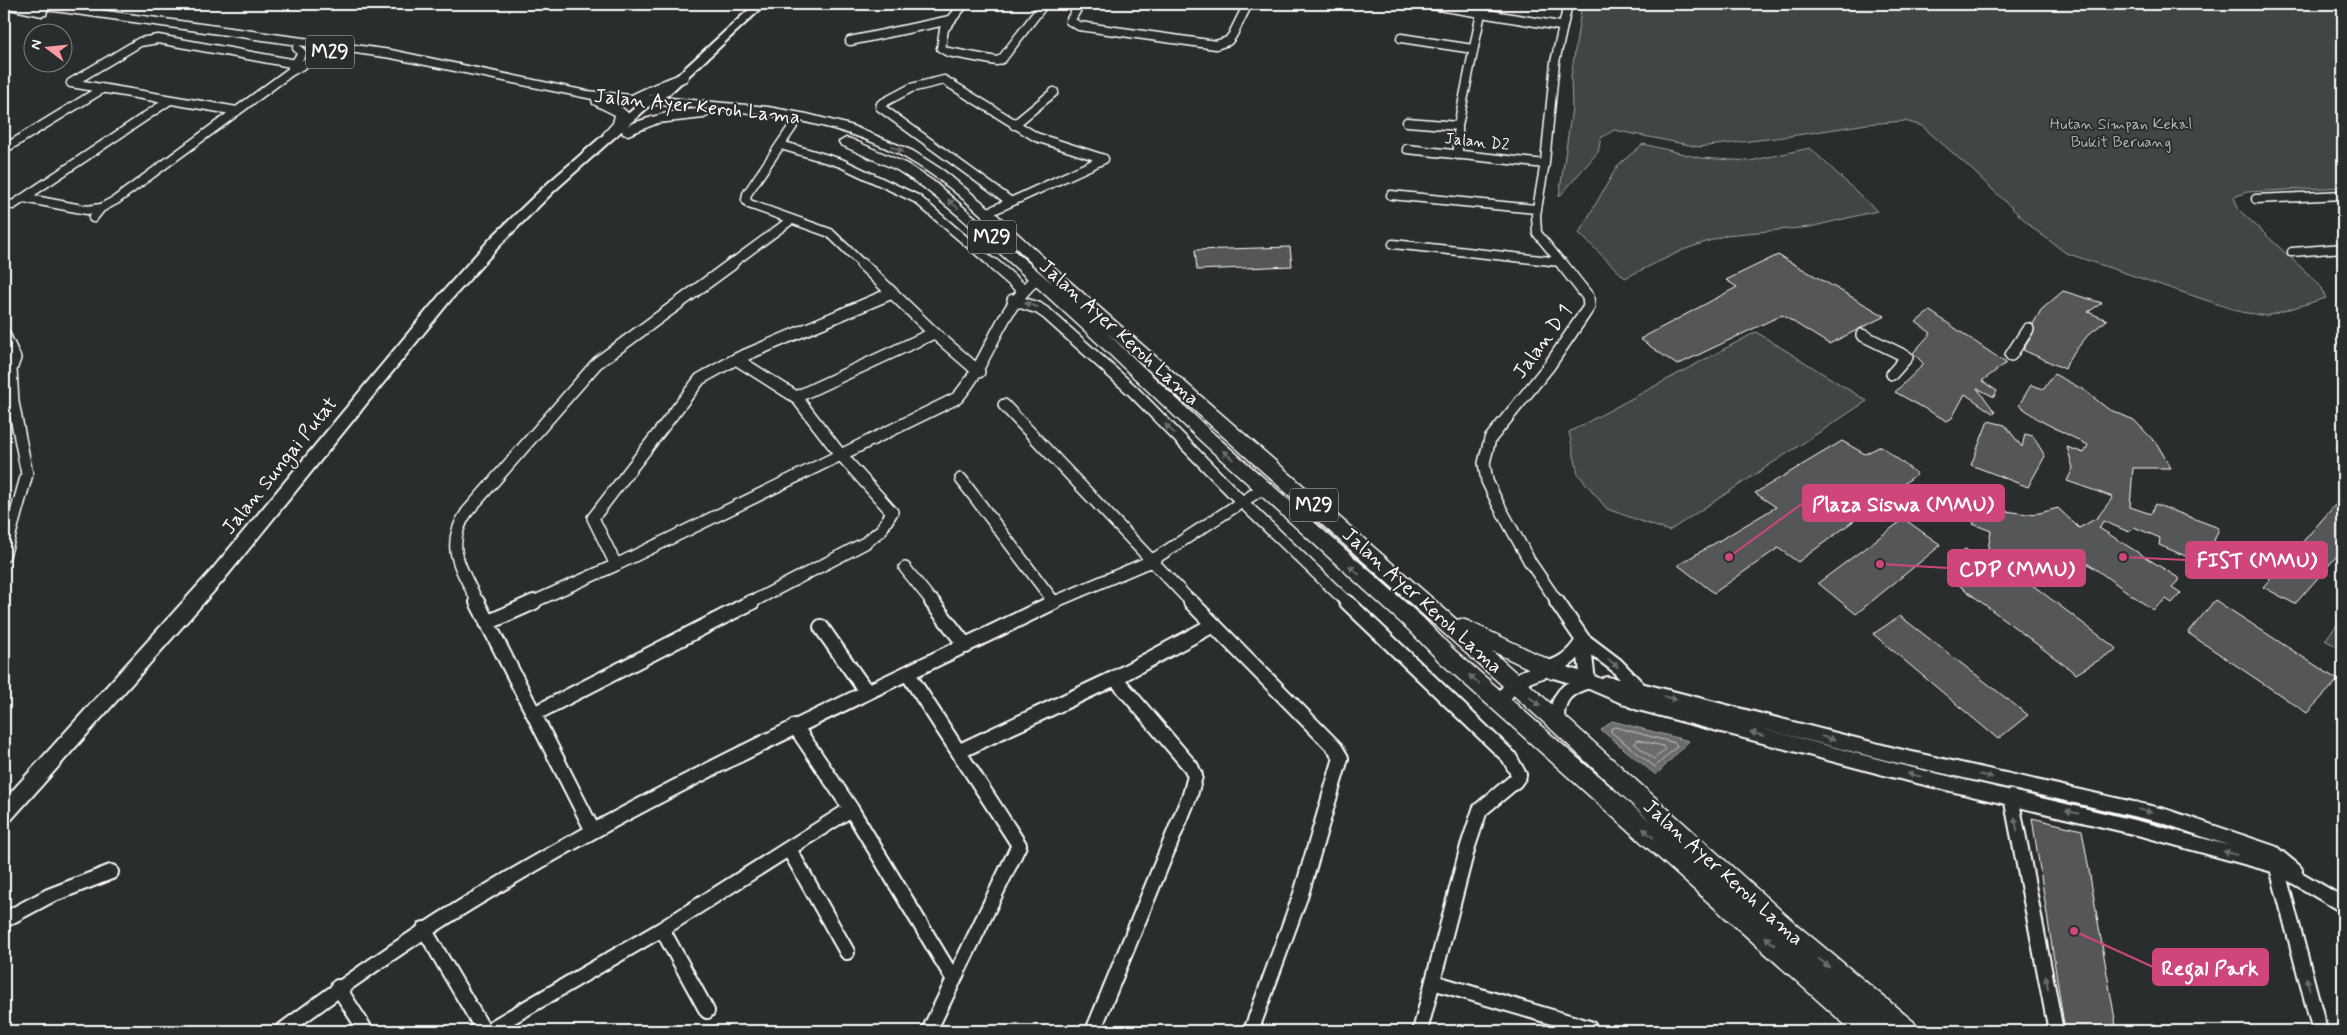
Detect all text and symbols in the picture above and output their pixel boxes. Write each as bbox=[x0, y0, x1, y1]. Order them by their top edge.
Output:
north arrow bbox=[22, 22, 72, 72]
road number: M29 bbox=[306, 36, 354, 68]
text: N bbox=[27, 38, 46, 52]
street label: Jalan Ayer Keroh Lama bbox=[593, 83, 801, 131]
park label: Hutan Simpan Kekal Bukit Beruang bbox=[2050, 114, 2192, 153]
street label: Jalan D2 bbox=[1444, 128, 1511, 156]
one-way arrow bbox=[890, 146, 904, 154]
one-way arrow bbox=[947, 199, 959, 210]
road number: M29 bbox=[968, 220, 1016, 253]
street label: Jalan Ayer Keroh Lama bbox=[1033, 254, 1205, 412]
street label: Jalan D 1 bbox=[1507, 299, 1579, 385]
one-way arrow bbox=[1023, 301, 1038, 309]
street label: Jalan Sungai Putat bbox=[216, 391, 345, 541]
one-way arrow bbox=[1164, 423, 1176, 435]
one-way arrow bbox=[1221, 450, 1234, 461]
callout: Plaza Siswa (MMU) bbox=[1803, 485, 2004, 521]
road number: M29 bbox=[1290, 488, 1338, 522]
text: Plaza Siswa (MMU) bbox=[1812, 491, 1995, 519]
street label: Jalan Ayer Keroh Lama bbox=[1336, 522, 1508, 680]
callout: FIST (MMU) bbox=[2186, 542, 2327, 578]
text: FIST (MMU) bbox=[2197, 547, 2318, 575]
callout: CDP (MMU) bbox=[1948, 550, 2085, 586]
text: CDP (MMU) bbox=[1959, 556, 2076, 584]
one-way arrow bbox=[1347, 564, 1360, 575]
one-way arrow bbox=[1606, 658, 1619, 669]
one-way arrow bbox=[1468, 674, 1480, 685]
one-way arrow bbox=[1663, 694, 1678, 702]
one-way arrow bbox=[1528, 696, 1541, 707]
one-way arrow bbox=[1749, 730, 1764, 738]
one-way arrow bbox=[1820, 734, 1835, 742]
one-way arrow bbox=[1907, 771, 1922, 779]
one-way arrow bbox=[1978, 772, 1993, 780]
street label: Jalan Ayer Keroh Lama bbox=[1637, 794, 1809, 952]
one-way arrow bbox=[2137, 807, 2152, 815]
one-way arrow bbox=[2065, 808, 2080, 816]
one-way arrow bbox=[2012, 815, 2020, 831]
one-way arrow bbox=[1643, 827, 1655, 839]
one-way arrow bbox=[2222, 849, 2237, 857]
one-way arrow bbox=[1764, 935, 1776, 947]
callout: Regal Park bbox=[2153, 949, 2268, 985]
text: Regal Park bbox=[2162, 955, 2259, 985]
one-way arrow bbox=[1817, 958, 1830, 969]
one-way arrow bbox=[2042, 975, 2050, 991]
one-way arrow bbox=[2303, 977, 2311, 992]

